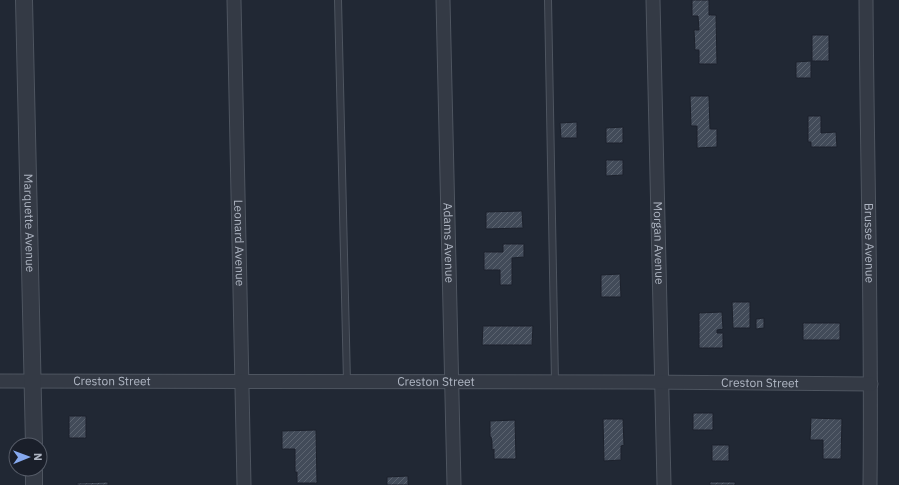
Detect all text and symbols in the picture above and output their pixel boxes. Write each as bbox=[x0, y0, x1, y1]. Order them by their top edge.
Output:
street label: Marquette Avenue bbox=[21, 173, 38, 273]
street label: Leonard Avenue bbox=[231, 199, 248, 287]
street label: Morgan Avenue bbox=[651, 201, 667, 285]
street label: Adams Avenue bbox=[441, 203, 457, 284]
street label: Brusse Avenue bbox=[862, 203, 878, 284]
street label: Creston Street bbox=[73, 373, 151, 388]
street label: Creston Street bbox=[397, 374, 475, 389]
street label: Creston Street bbox=[721, 375, 799, 390]
north arrow bbox=[8, 437, 48, 477]
text: N bbox=[31, 453, 45, 461]

